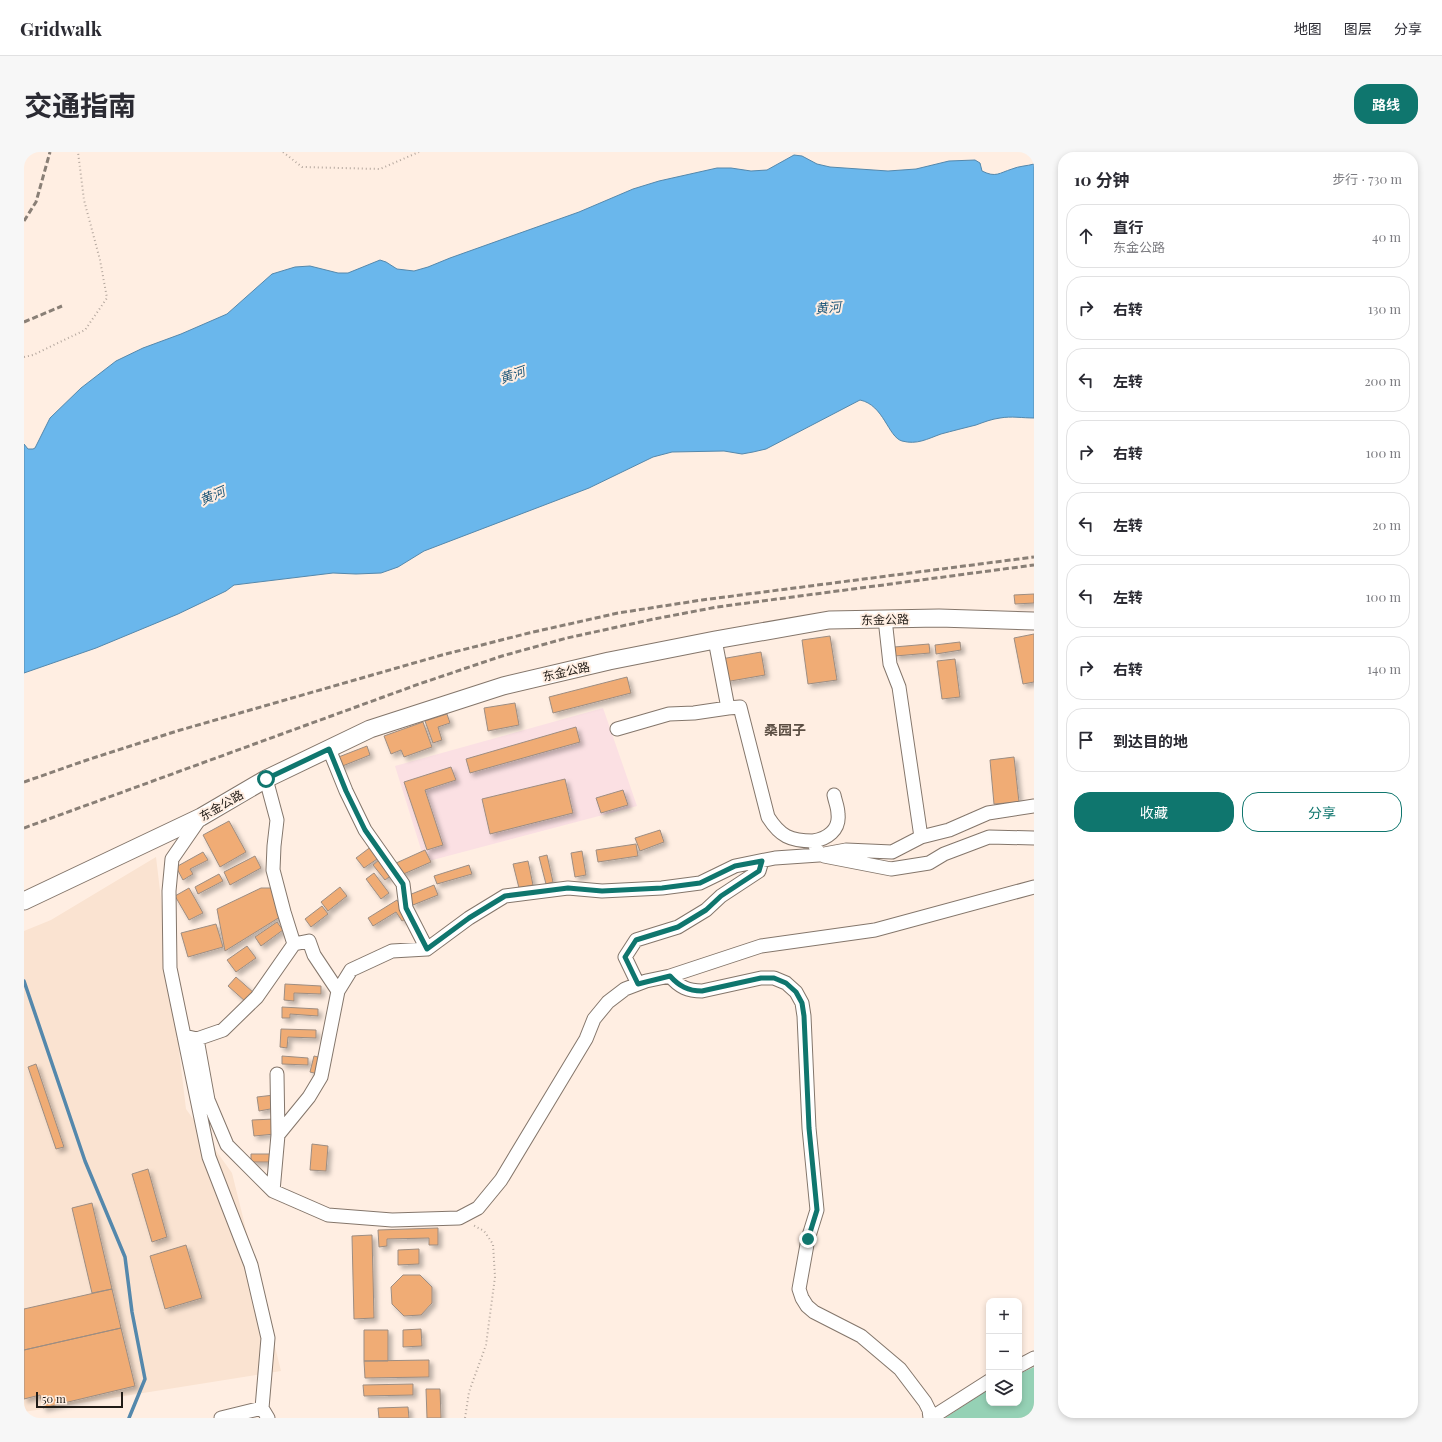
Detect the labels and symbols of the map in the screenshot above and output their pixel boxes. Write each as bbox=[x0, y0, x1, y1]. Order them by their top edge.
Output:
water label: 黄河 bbox=[814, 297, 845, 317]
water label: 黄河 bbox=[497, 361, 530, 386]
water label: 黄河 bbox=[197, 481, 230, 508]
street label: 东金公路 bbox=[861, 611, 909, 627]
street label: 东金公路 bbox=[541, 658, 591, 684]
district label: 桑园子 bbox=[764, 720, 806, 739]
route start bbox=[257, 770, 275, 788]
street label: 东金公路 bbox=[196, 786, 246, 824]
route end bbox=[799, 1230, 817, 1248]
scale bar bbox=[36, 1390, 123, 1409]

